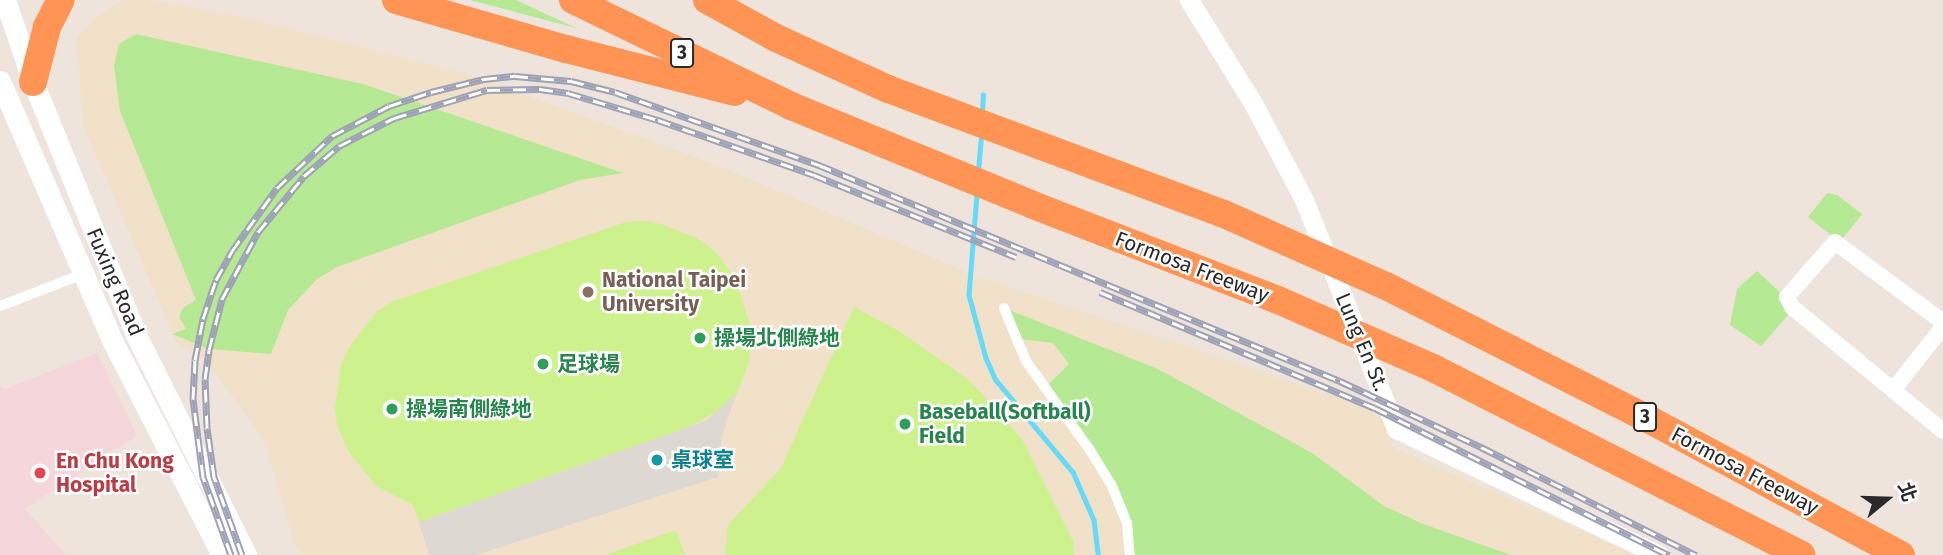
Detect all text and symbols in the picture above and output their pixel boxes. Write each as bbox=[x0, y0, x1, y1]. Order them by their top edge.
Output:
road number: 3 bbox=[670, 38, 694, 68]
street label: Fuxing Road bbox=[81, 224, 149, 340]
street label: Formosa Freeway bbox=[1111, 226, 1273, 308]
place label: National Taipei University bbox=[602, 267, 746, 317]
marker: National Taipei University bbox=[580, 284, 596, 300]
street label: Lung En St. bbox=[1330, 289, 1394, 395]
place label: 操場北側綠地 bbox=[714, 325, 840, 351]
marker: 操場北側綠地 bbox=[692, 330, 708, 346]
place label: 足球場 bbox=[557, 351, 620, 377]
marker: 足球場 bbox=[535, 356, 551, 372]
place label: 操場南側綠地 bbox=[406, 396, 532, 422]
place label: Baseball(Softball) Field bbox=[919, 399, 1091, 449]
marker: 操場南側綠地 bbox=[384, 401, 400, 417]
road number: 3 bbox=[1633, 402, 1657, 432]
marker: Baseball(Softball) Field bbox=[897, 416, 913, 432]
street label: Formosa Freeway bbox=[1667, 422, 1823, 520]
place label: 桌球室 bbox=[671, 447, 734, 473]
place label: En Chu Kong Hospital bbox=[56, 448, 174, 498]
marker: 桌球室 bbox=[649, 452, 665, 468]
marker: En Chu Kong Hospital bbox=[30, 463, 50, 483]
north arrow bbox=[1852, 464, 1922, 534]
text: 北 bbox=[1893, 479, 1921, 505]

